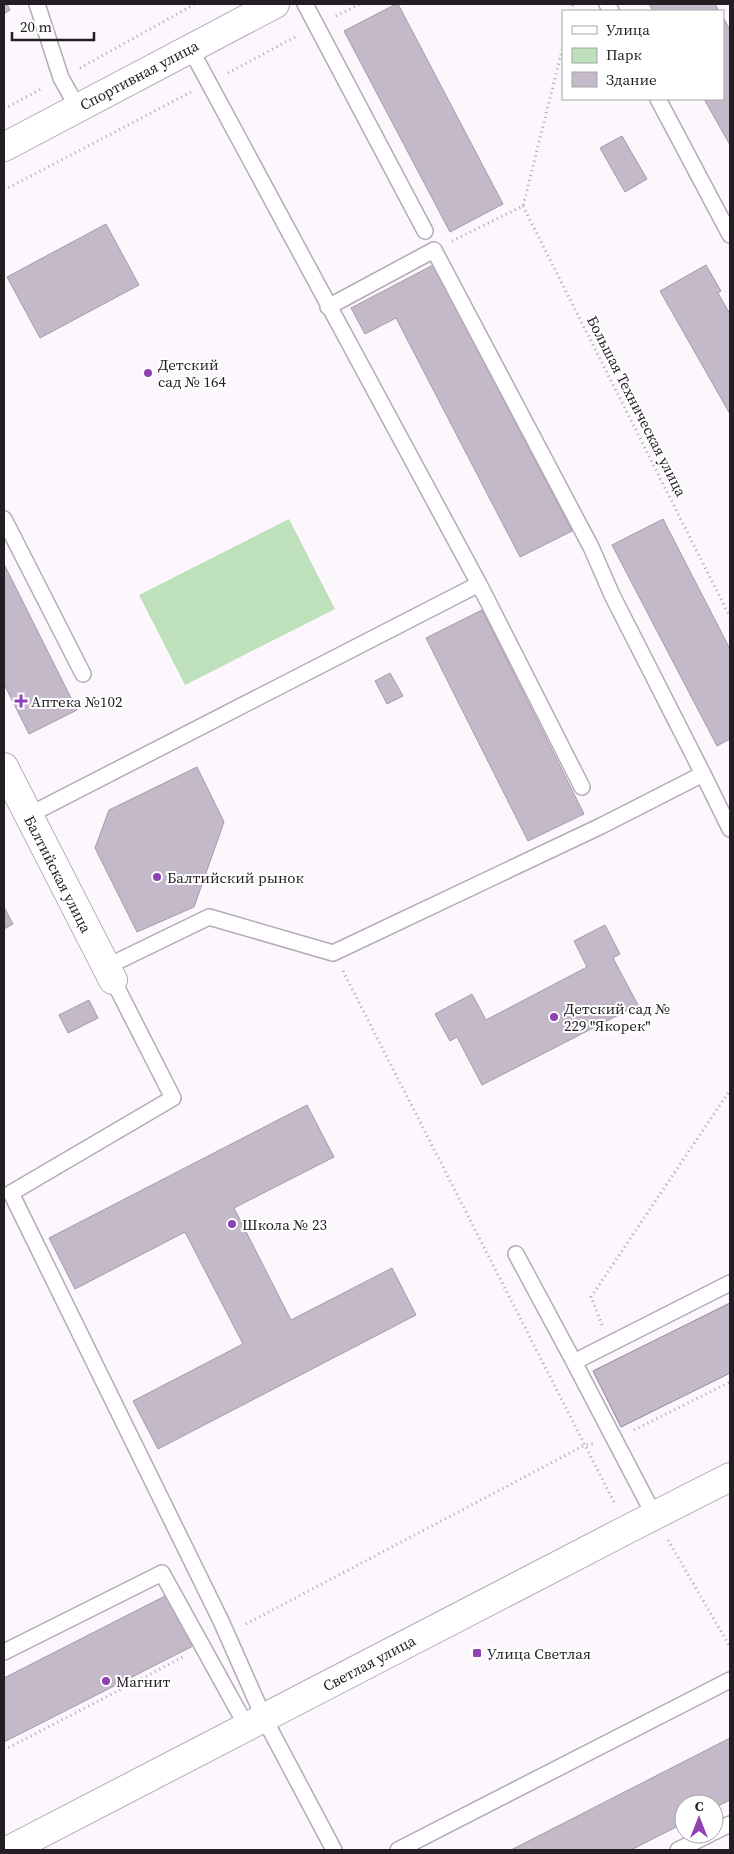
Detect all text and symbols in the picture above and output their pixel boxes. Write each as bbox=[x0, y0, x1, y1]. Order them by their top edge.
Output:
scale bar bbox=[12, 10, 95, 42]
legend bbox=[562, 10, 724, 100]
text: 20 m bbox=[20, 16, 52, 37]
text: Улица bbox=[606, 19, 650, 40]
street label: Спортивная улица bbox=[76, 35, 202, 115]
text: Парк bbox=[606, 44, 642, 65]
text: Здание bbox=[606, 69, 657, 90]
street label: Большая Техническая улица bbox=[582, 312, 692, 500]
place label: Детский сад № 164 bbox=[158, 354, 227, 392]
marker: Детский сад № 164 bbox=[142, 367, 154, 379]
place label: Аптека №102 bbox=[31, 691, 123, 712]
marker: Аптека №102 bbox=[15, 695, 27, 707]
street label: Балтийская улица bbox=[19, 812, 97, 937]
place label: Балтийский рынок bbox=[167, 867, 305, 888]
marker: Балтийский рынок bbox=[151, 871, 163, 883]
place label: Детский сад № 229 "Якорек" bbox=[564, 998, 670, 1036]
marker: Детский сад № 229 "Якорек" bbox=[548, 1011, 560, 1023]
place label: Школа № 23 bbox=[242, 1214, 327, 1235]
marker: Школа № 23 bbox=[226, 1218, 238, 1230]
street label: Светлая улица bbox=[319, 1630, 419, 1696]
place label: Улица Светлая bbox=[487, 1643, 591, 1664]
marker: Улица Светлая bbox=[471, 1647, 483, 1659]
place label: Магнит bbox=[116, 1671, 171, 1692]
marker: Магнит bbox=[100, 1675, 112, 1687]
north arrow bbox=[674, 1794, 724, 1844]
text: С bbox=[695, 1796, 704, 1816]

